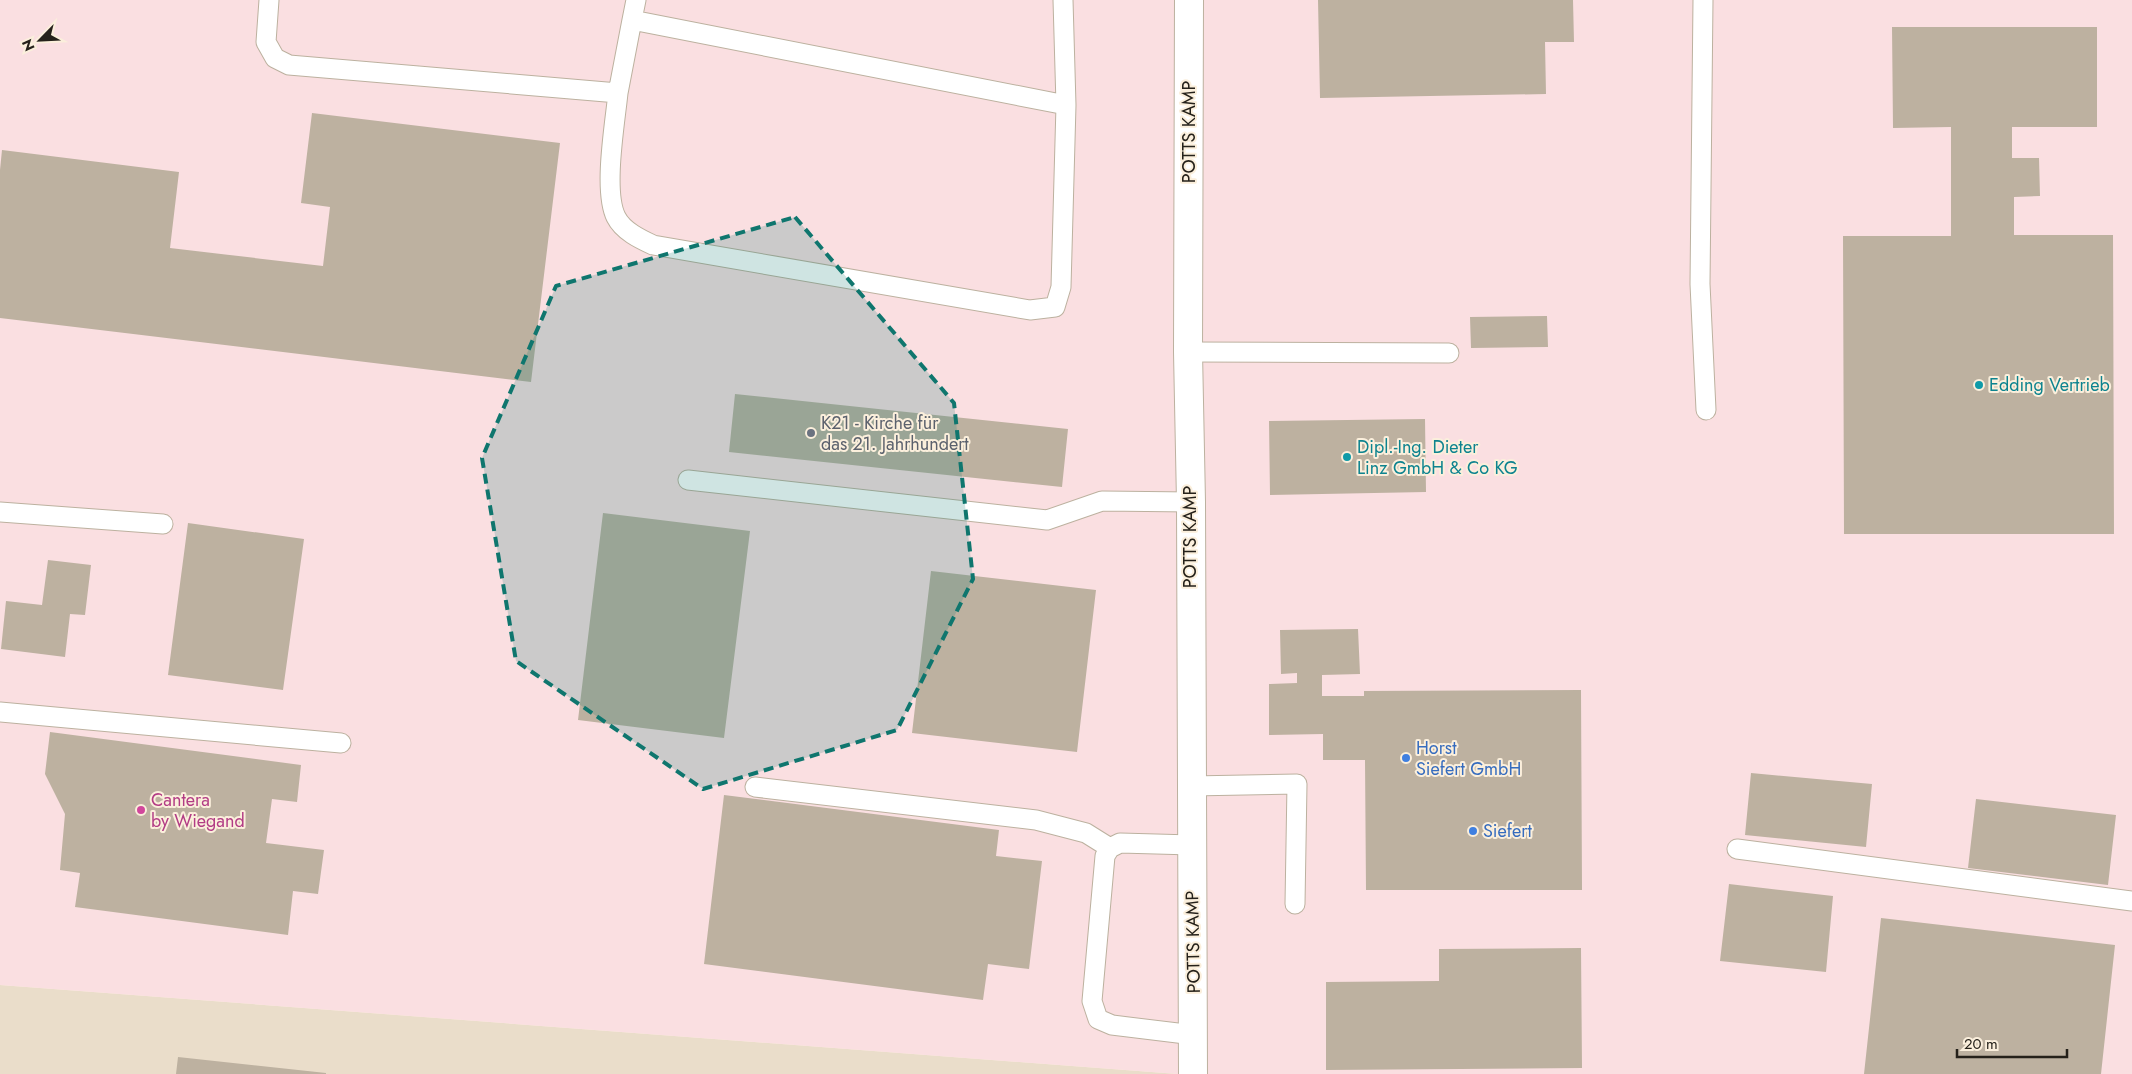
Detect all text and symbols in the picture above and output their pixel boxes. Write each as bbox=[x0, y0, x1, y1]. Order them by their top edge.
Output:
north arrow bbox=[15, 15, 65, 65]
text: N bbox=[17, 36, 40, 54]
street label: POTTS KAMP bbox=[1176, 81, 1202, 183]
place label: Edding Vertrieb bbox=[1989, 372, 2110, 398]
marker: Edding Vertrieb bbox=[1973, 379, 1985, 391]
place label: K21 - Kirche für das 21. Jahrhundert bbox=[821, 410, 969, 457]
marker: K21 - Kirche für das 21. Jahrhundert bbox=[805, 427, 817, 439]
place label: Dipl.-Ing. Dieter Linz GmbH & Co KG bbox=[1357, 434, 1518, 481]
marker: Dipl.-Ing. Dieter Linz GmbH & Co KG bbox=[1341, 451, 1353, 463]
street label: POTTS KAMP bbox=[1177, 486, 1203, 588]
place label: Horst Siefert GmbH bbox=[1416, 735, 1521, 782]
marker: Horst Siefert GmbH bbox=[1400, 752, 1412, 764]
place label: Cantera by Wiegand bbox=[151, 787, 245, 834]
marker: Cantera by Wiegand bbox=[135, 804, 147, 816]
place label: Siefert bbox=[1483, 818, 1532, 844]
marker: Siefert bbox=[1467, 825, 1479, 837]
street label: POTTS KAMP bbox=[1179, 890, 1207, 994]
scale bar bbox=[1957, 1026, 2067, 1058]
text: 20 m bbox=[1964, 1033, 1998, 1055]

